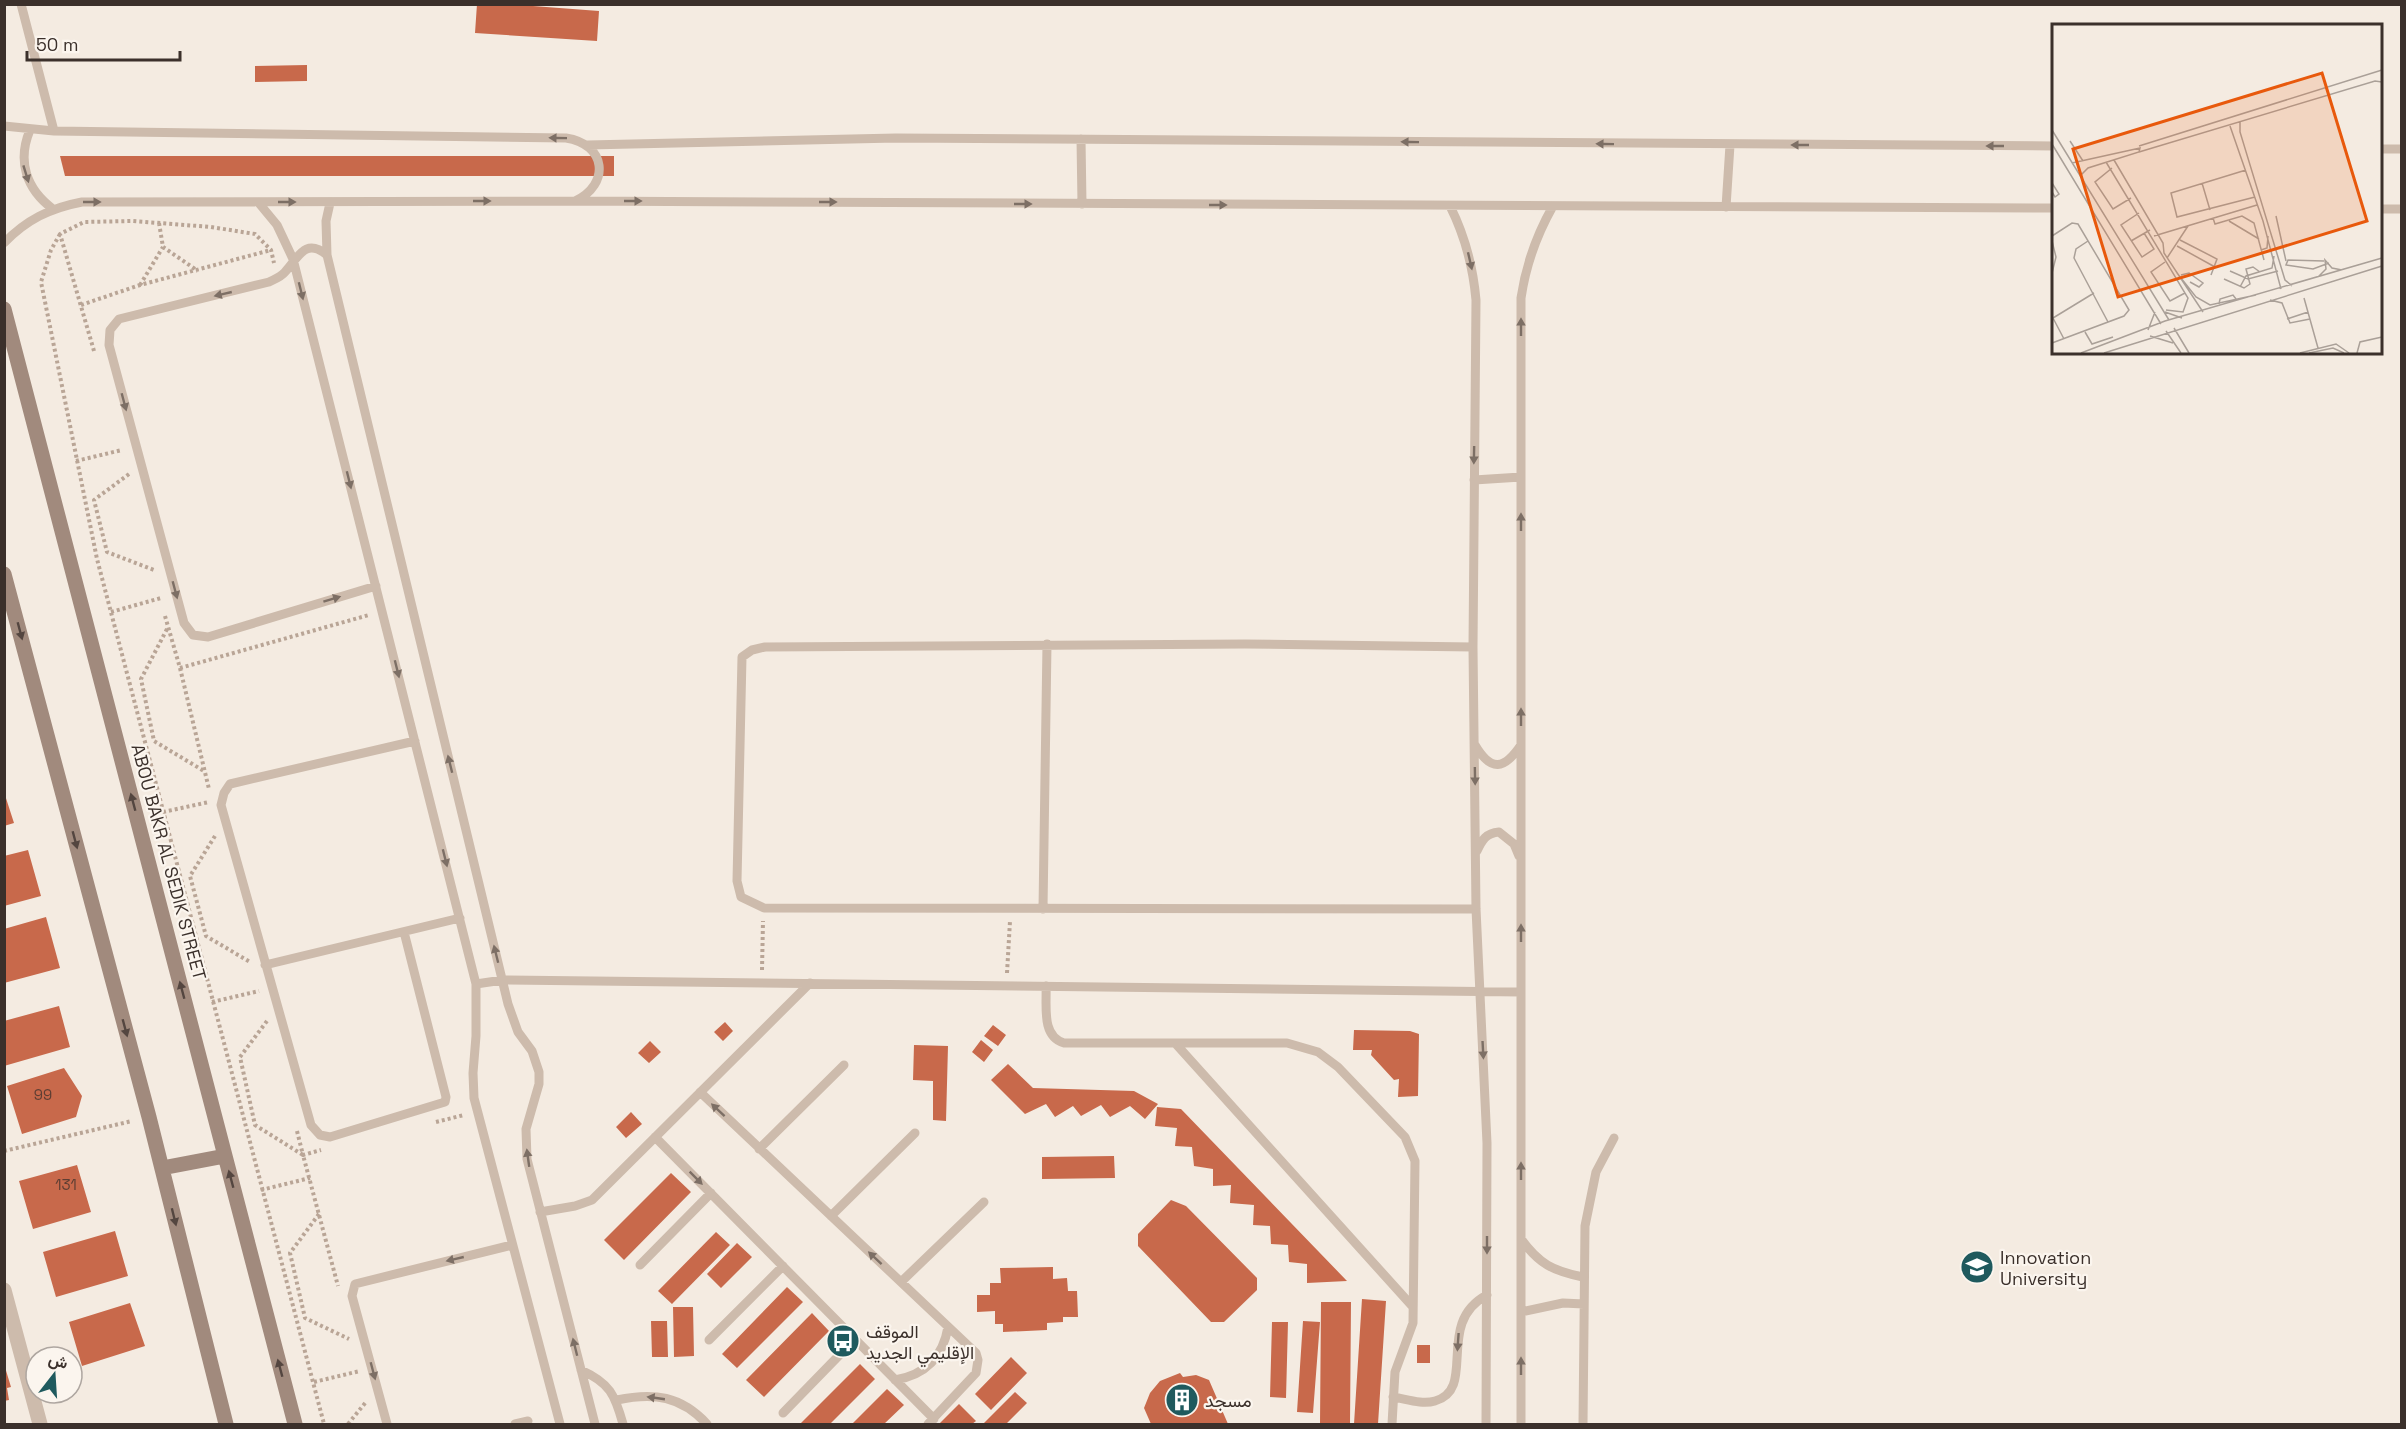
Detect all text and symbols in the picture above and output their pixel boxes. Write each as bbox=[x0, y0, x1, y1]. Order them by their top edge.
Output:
scale bar bbox=[27, 24, 180, 62]
inset map bbox=[2052, 24, 2382, 354]
text: 50 m bbox=[36, 33, 78, 56]
one-way arrow bbox=[548, 133, 567, 143]
one-way arrow bbox=[1401, 137, 1420, 147]
one-way arrow bbox=[1596, 139, 1615, 149]
one-way arrow bbox=[1791, 140, 1810, 150]
one-way arrow bbox=[1986, 141, 2005, 151]
one-way arrow bbox=[22, 165, 31, 183]
one-way arrow bbox=[624, 196, 643, 206]
one-way arrow bbox=[83, 197, 102, 207]
one-way arrow bbox=[278, 197, 297, 207]
one-way arrow bbox=[473, 197, 492, 206]
one-way arrow bbox=[819, 197, 838, 207]
one-way arrow bbox=[1014, 199, 1033, 208]
one-way arrow bbox=[1209, 200, 1228, 210]
one-way arrow bbox=[1466, 251, 1476, 270]
one-way arrow bbox=[297, 282, 307, 300]
one-way arrow bbox=[213, 289, 232, 299]
one-way arrow bbox=[1516, 318, 1526, 337]
one-way arrow bbox=[120, 393, 129, 411]
one-way arrow bbox=[1469, 446, 1479, 465]
one-way arrow bbox=[345, 471, 355, 489]
one-way arrow bbox=[1516, 513, 1526, 532]
one-way arrow bbox=[171, 581, 180, 599]
one-way arrow bbox=[323, 594, 341, 603]
one-way arrow bbox=[15, 622, 25, 640]
one-way arrow bbox=[392, 660, 402, 678]
one-way arrow bbox=[1516, 708, 1526, 727]
street label: ABOU BAKR AL SEDIK STREET bbox=[126, 741, 212, 983]
one-way arrow bbox=[445, 755, 455, 773]
one-way arrow bbox=[1470, 767, 1479, 786]
one-way arrow bbox=[127, 793, 137, 811]
one-way arrow bbox=[71, 831, 80, 849]
one-way arrow bbox=[440, 849, 450, 867]
one-way arrow bbox=[1516, 924, 1526, 943]
one-way arrow bbox=[491, 944, 501, 963]
one-way arrow bbox=[177, 981, 186, 999]
one-way arrow bbox=[121, 1019, 131, 1037]
one-way arrow bbox=[1478, 1041, 1487, 1060]
house number: 99 bbox=[34, 1085, 52, 1104]
one-way arrow bbox=[711, 1103, 726, 1117]
one-way arrow bbox=[523, 1149, 532, 1168]
one-way arrow bbox=[1516, 1162, 1526, 1181]
one-way arrow bbox=[226, 1170, 236, 1188]
one-way arrow bbox=[689, 1171, 703, 1185]
house number: 131 bbox=[55, 1175, 77, 1194]
one-way arrow bbox=[170, 1208, 179, 1226]
one-way arrow bbox=[1482, 1236, 1492, 1255]
place label: Innovation University bbox=[2000, 1246, 2091, 1290]
school or university icon: Innovation University bbox=[1959, 1249, 1995, 1285]
one-way arrow bbox=[868, 1251, 883, 1265]
one-way arrow bbox=[446, 1254, 465, 1264]
place label: الموقف الإقليمي الجديد bbox=[866, 1320, 974, 1368]
bus stop icon: الموقف الإقليمي الجديد bbox=[825, 1323, 861, 1359]
one-way arrow bbox=[1453, 1332, 1463, 1351]
one-way arrow bbox=[570, 1338, 579, 1356]
north arrow bbox=[24, 1345, 84, 1405]
text: ش bbox=[46, 1348, 71, 1374]
one-way arrow bbox=[1516, 1357, 1526, 1376]
one-way arrow bbox=[275, 1359, 285, 1377]
one-way arrow bbox=[368, 1362, 378, 1381]
building icon: مسجد bbox=[1164, 1382, 1200, 1418]
place label: مسجد bbox=[1205, 1389, 1252, 1412]
one-way arrow bbox=[646, 1393, 665, 1402]

